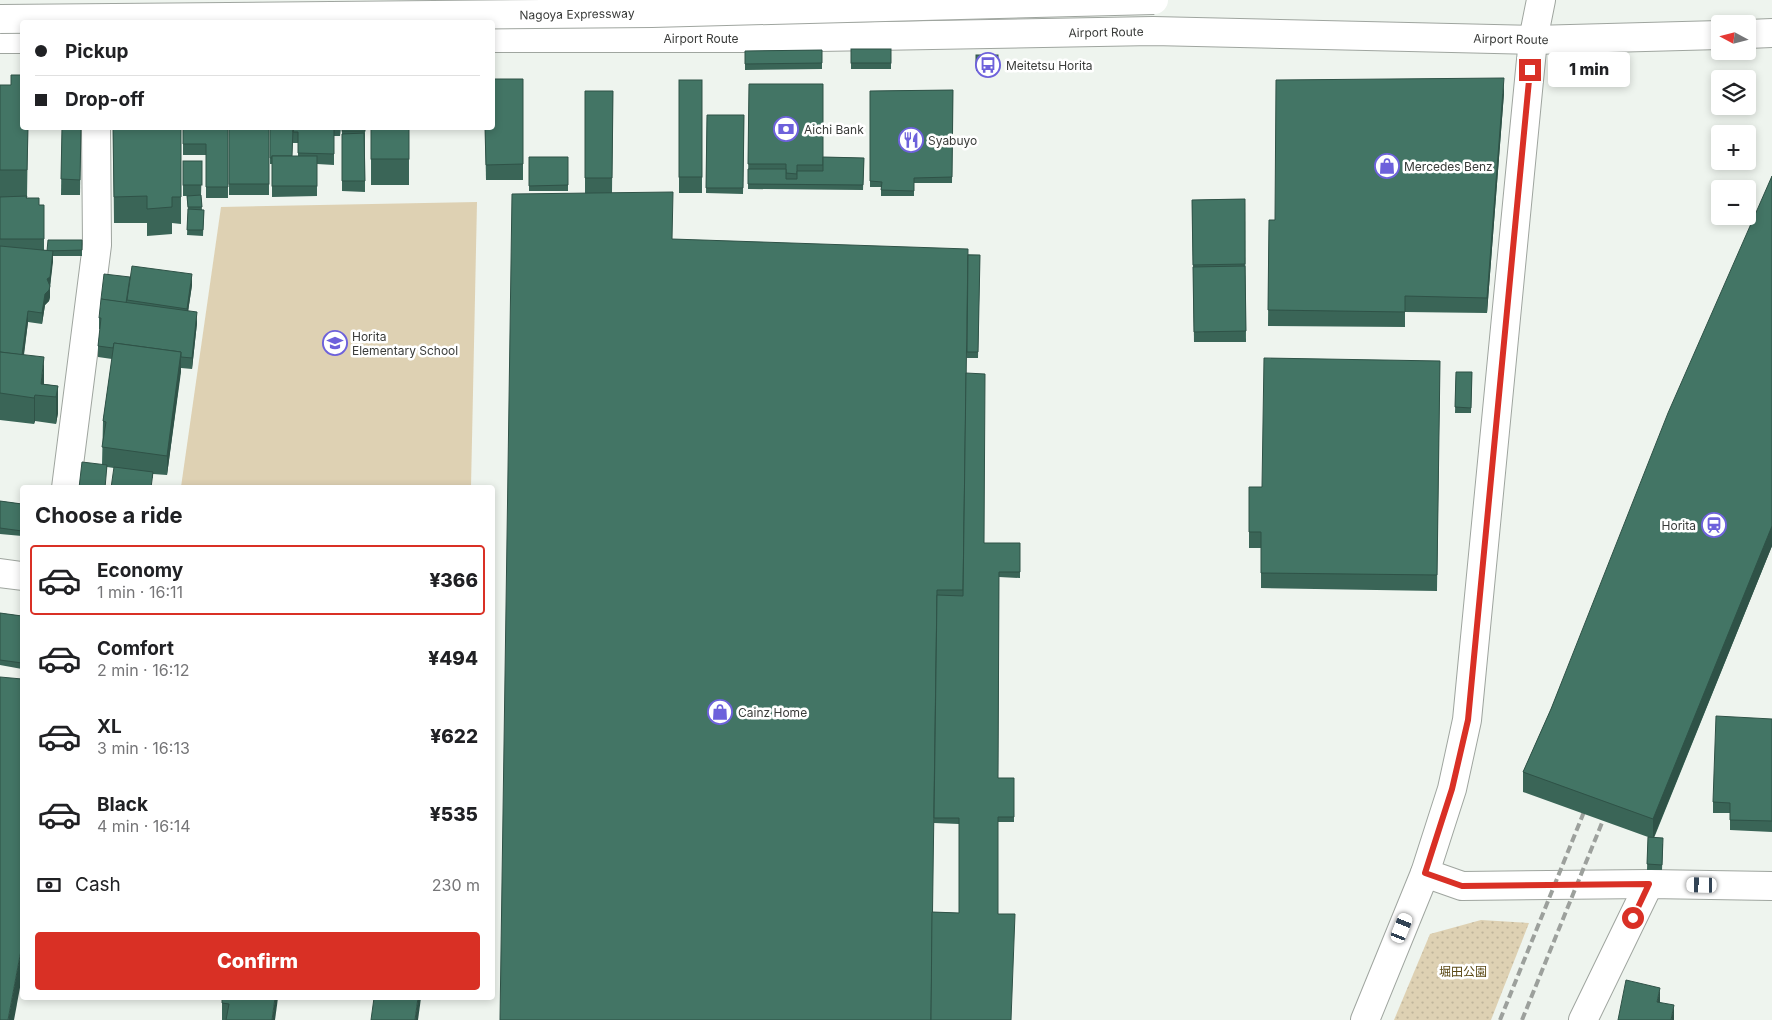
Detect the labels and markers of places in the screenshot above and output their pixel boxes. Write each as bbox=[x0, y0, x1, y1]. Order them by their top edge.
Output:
bus stop icon: Meitetsu Horita bbox=[975, 52, 1001, 78]
place label: Meitetsu Horita bbox=[1006, 58, 1093, 73]
bank icon: Aichi Bank bbox=[773, 116, 799, 142]
place label: Aichi Bank bbox=[804, 122, 864, 137]
restaurant icon: Syabuyo bbox=[898, 127, 924, 153]
place label: Syabuyo bbox=[928, 133, 977, 148]
shop icon: Mercedes Benz bbox=[1374, 153, 1400, 179]
place label: Mercedes Benz bbox=[1404, 159, 1493, 174]
place label: Horita Elementary School bbox=[352, 329, 458, 358]
school or university icon: Horita Elementary School bbox=[322, 330, 348, 356]
station icon: Horita bbox=[1701, 512, 1727, 538]
place label: Horita bbox=[1662, 518, 1696, 533]
shop icon: Cainz Home bbox=[707, 699, 733, 725]
place label: Cainz Home bbox=[738, 705, 807, 720]

